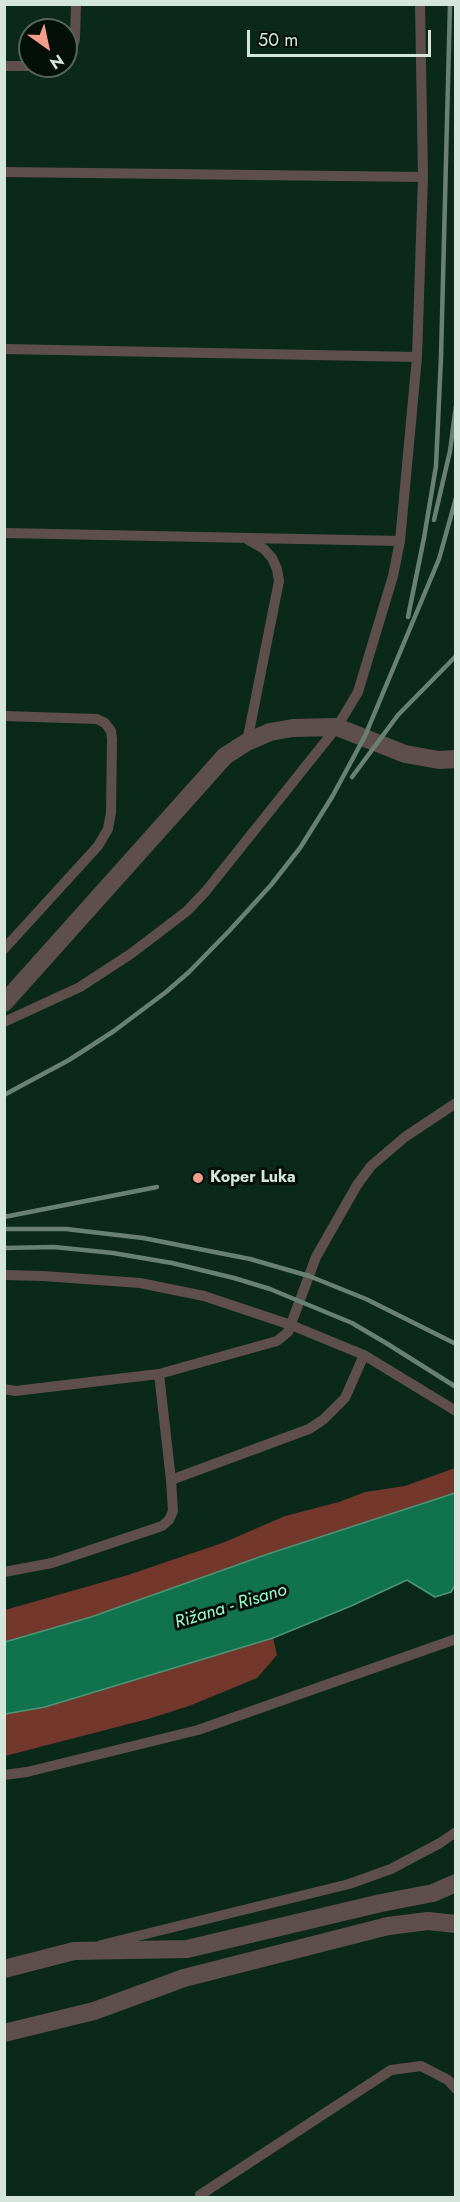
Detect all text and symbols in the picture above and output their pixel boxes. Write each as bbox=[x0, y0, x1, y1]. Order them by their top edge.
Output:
north arrow bbox=[18, 18, 78, 78]
scale bar bbox=[250, 18, 434, 56]
text: 50 m bbox=[258, 27, 298, 53]
text: N bbox=[45, 49, 69, 75]
place label: Koper Luka bbox=[210, 1168, 296, 1188]
marker: Koper Luka bbox=[191, 1171, 205, 1185]
water label: Rižana - Risano bbox=[172, 1580, 290, 1634]

